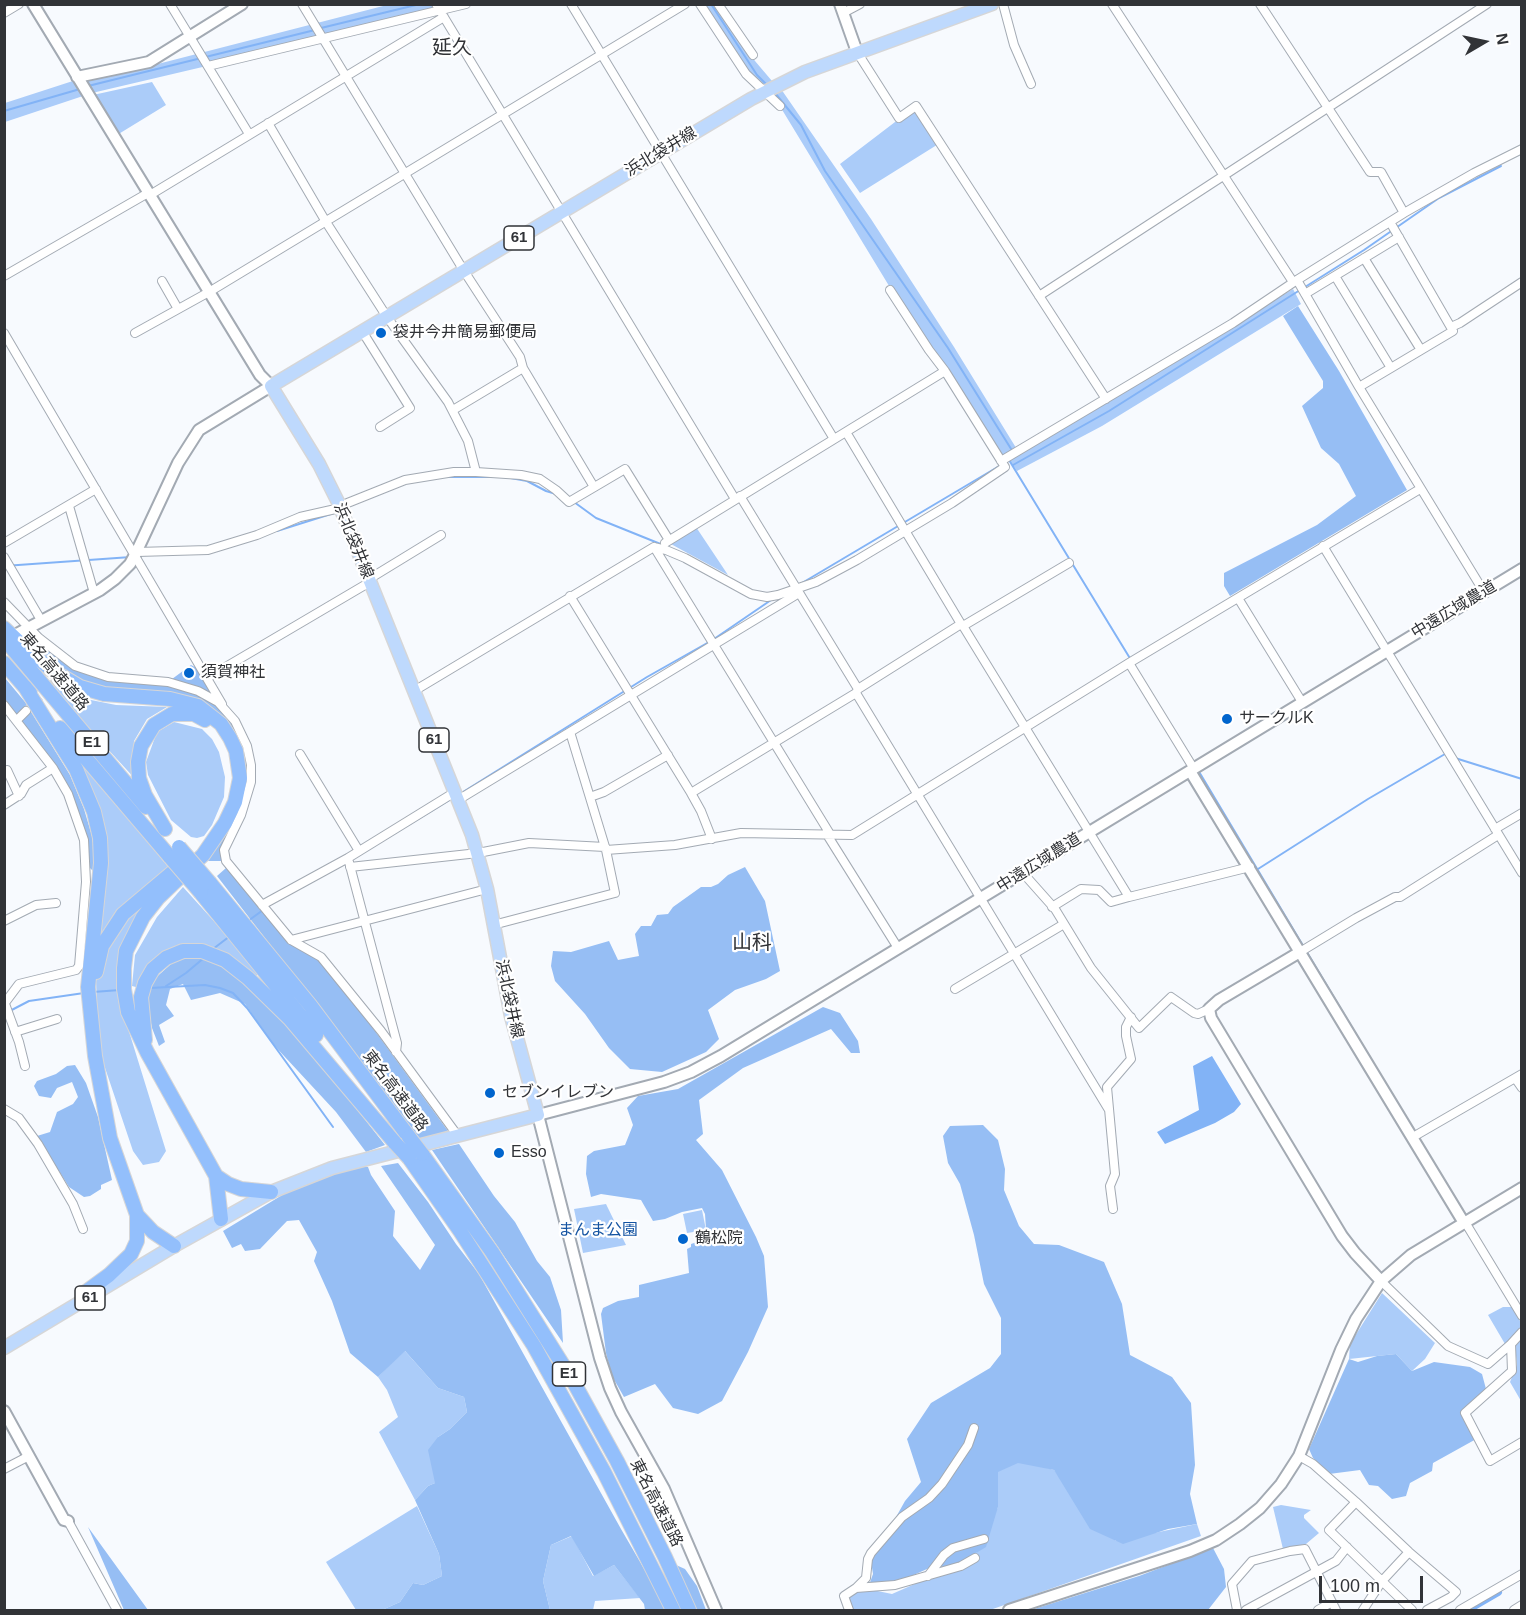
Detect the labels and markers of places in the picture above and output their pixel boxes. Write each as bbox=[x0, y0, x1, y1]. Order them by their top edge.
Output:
place label: 袋井今井簡易郵便局 bbox=[393, 323, 537, 343]
marker: 袋井今井簡易郵便局 bbox=[374, 326, 388, 340]
place label: 須賀神社 bbox=[201, 663, 265, 683]
marker: 須賀神社 bbox=[182, 666, 196, 680]
place label: サークルK bbox=[1239, 709, 1314, 729]
marker: サークルK bbox=[1220, 712, 1234, 726]
place label: セブンイレブン bbox=[502, 1083, 614, 1103]
marker: セブンイレブン bbox=[483, 1086, 497, 1100]
place label: Esso bbox=[511, 1143, 547, 1163]
marker: Esso bbox=[492, 1146, 506, 1160]
place label: 鶴松院 bbox=[695, 1229, 743, 1249]
marker: 鶴松院 bbox=[676, 1232, 690, 1246]

